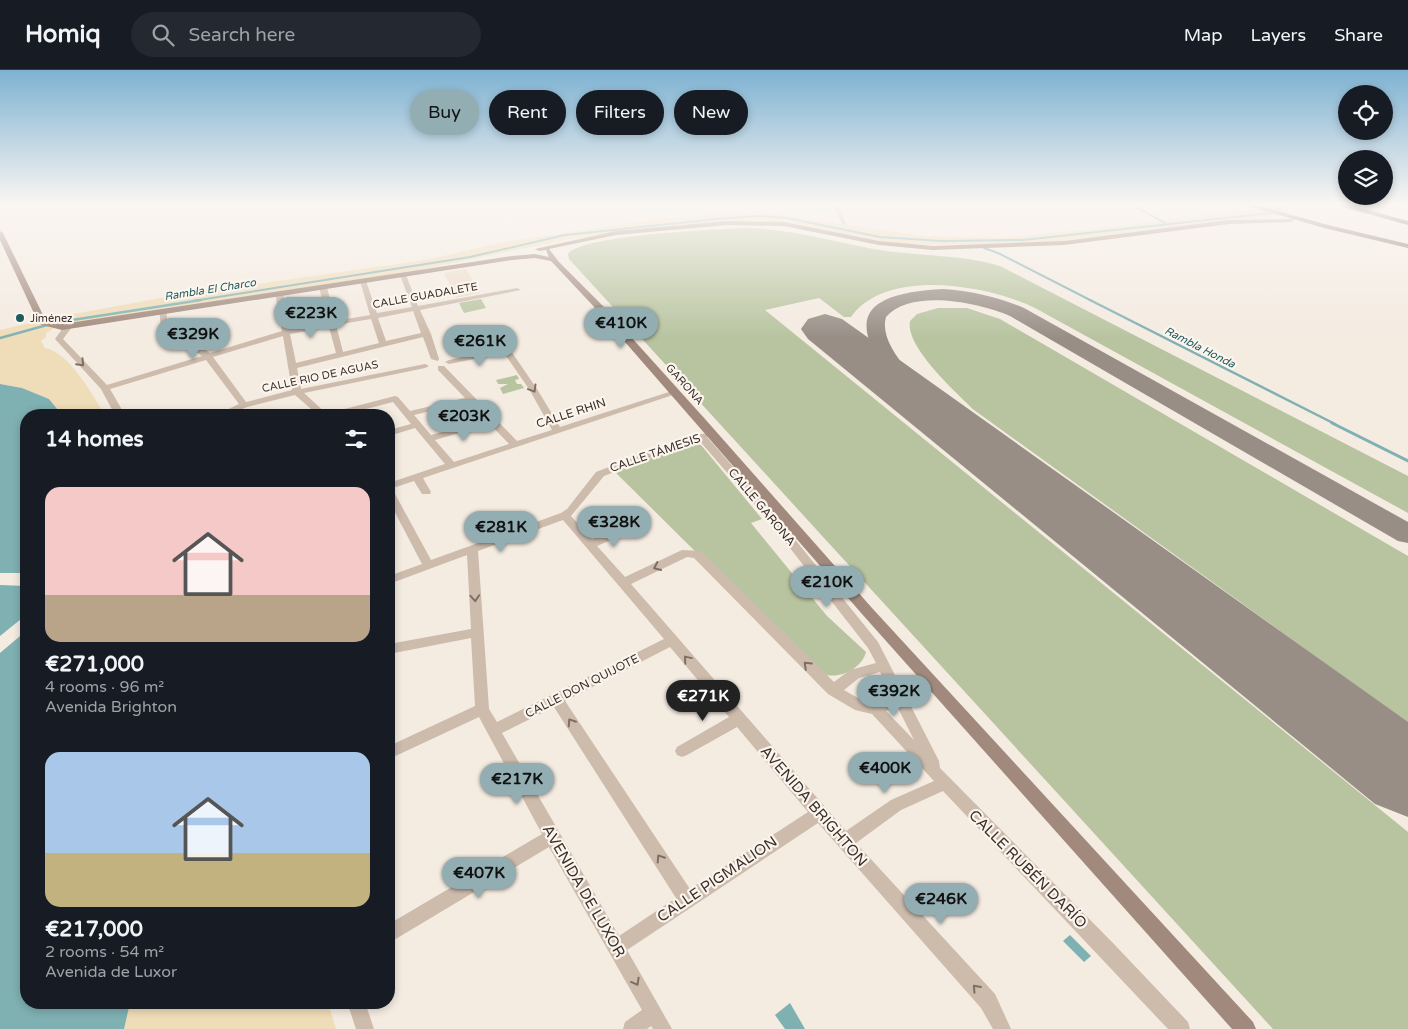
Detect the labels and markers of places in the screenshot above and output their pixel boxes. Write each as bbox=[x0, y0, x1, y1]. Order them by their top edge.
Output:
pin: €223K bbox=[276, 296, 346, 339]
pin: €410K bbox=[586, 306, 656, 349]
marker: Jiménez bbox=[14, 312, 26, 324]
place label: Jiménez bbox=[30, 312, 73, 325]
pin: €329K bbox=[158, 318, 228, 360]
pin: €261K bbox=[445, 324, 515, 367]
pin: €203K bbox=[429, 400, 499, 442]
pin: €328K bbox=[579, 506, 649, 548]
pin: €281K bbox=[466, 510, 536, 553]
pin: €210K bbox=[792, 566, 862, 608]
pin: €392K bbox=[859, 674, 929, 717]
pin: €271K bbox=[668, 680, 738, 722]
pin: €400K bbox=[850, 752, 920, 794]
pin: €217K bbox=[482, 762, 552, 805]
pin: €407K bbox=[444, 856, 514, 899]
pin: €246K bbox=[906, 882, 976, 925]

